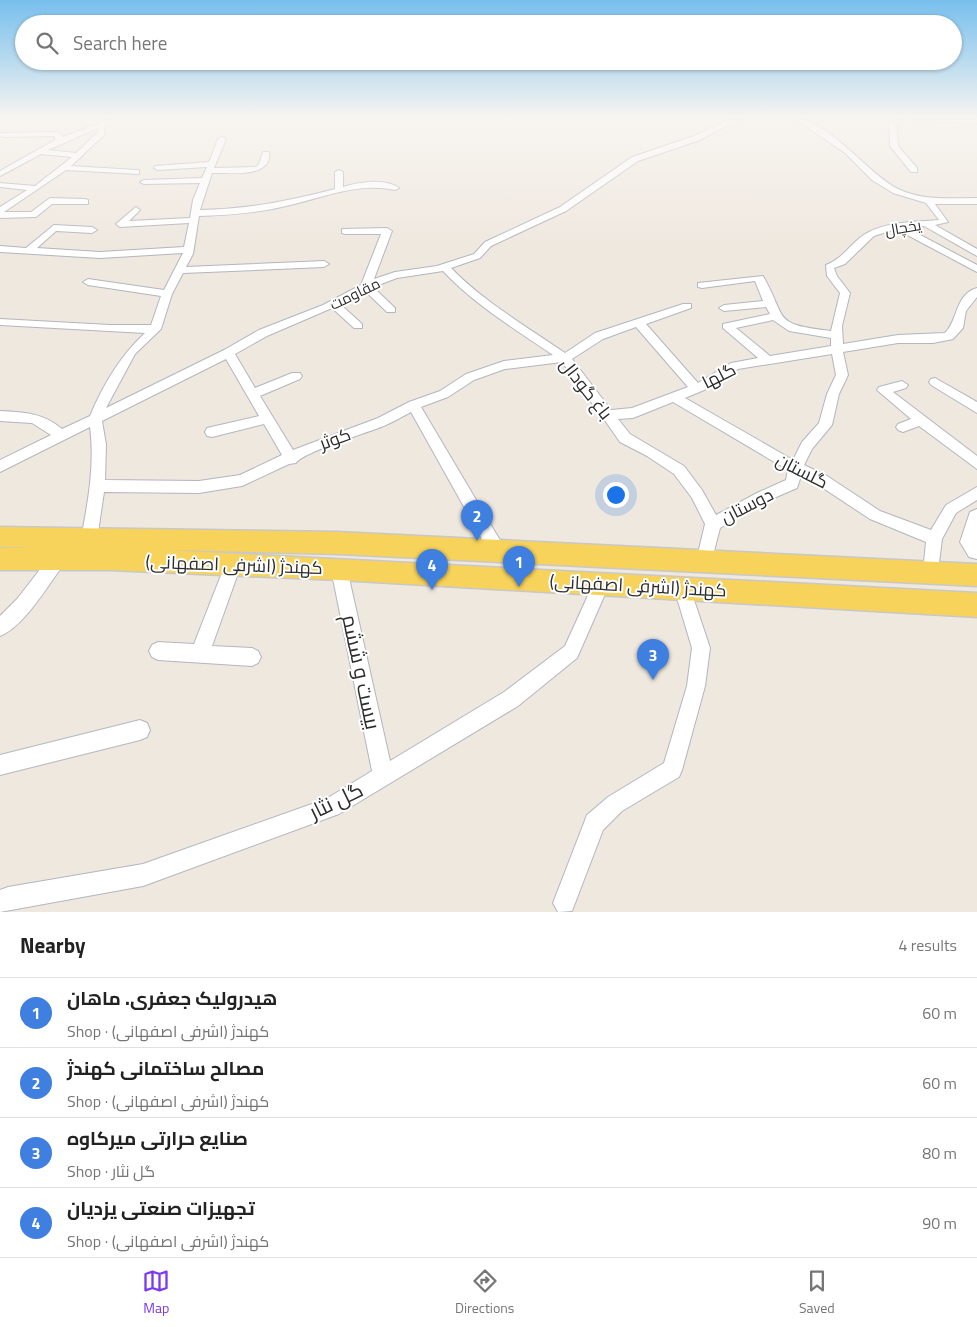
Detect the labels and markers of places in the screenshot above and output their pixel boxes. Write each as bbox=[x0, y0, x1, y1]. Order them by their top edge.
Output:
pin: 2 bbox=[461, 500, 493, 541]
pin: 1 bbox=[503, 546, 535, 587]
pin: 4 bbox=[416, 549, 448, 590]
pin: 3 bbox=[637, 639, 669, 680]

